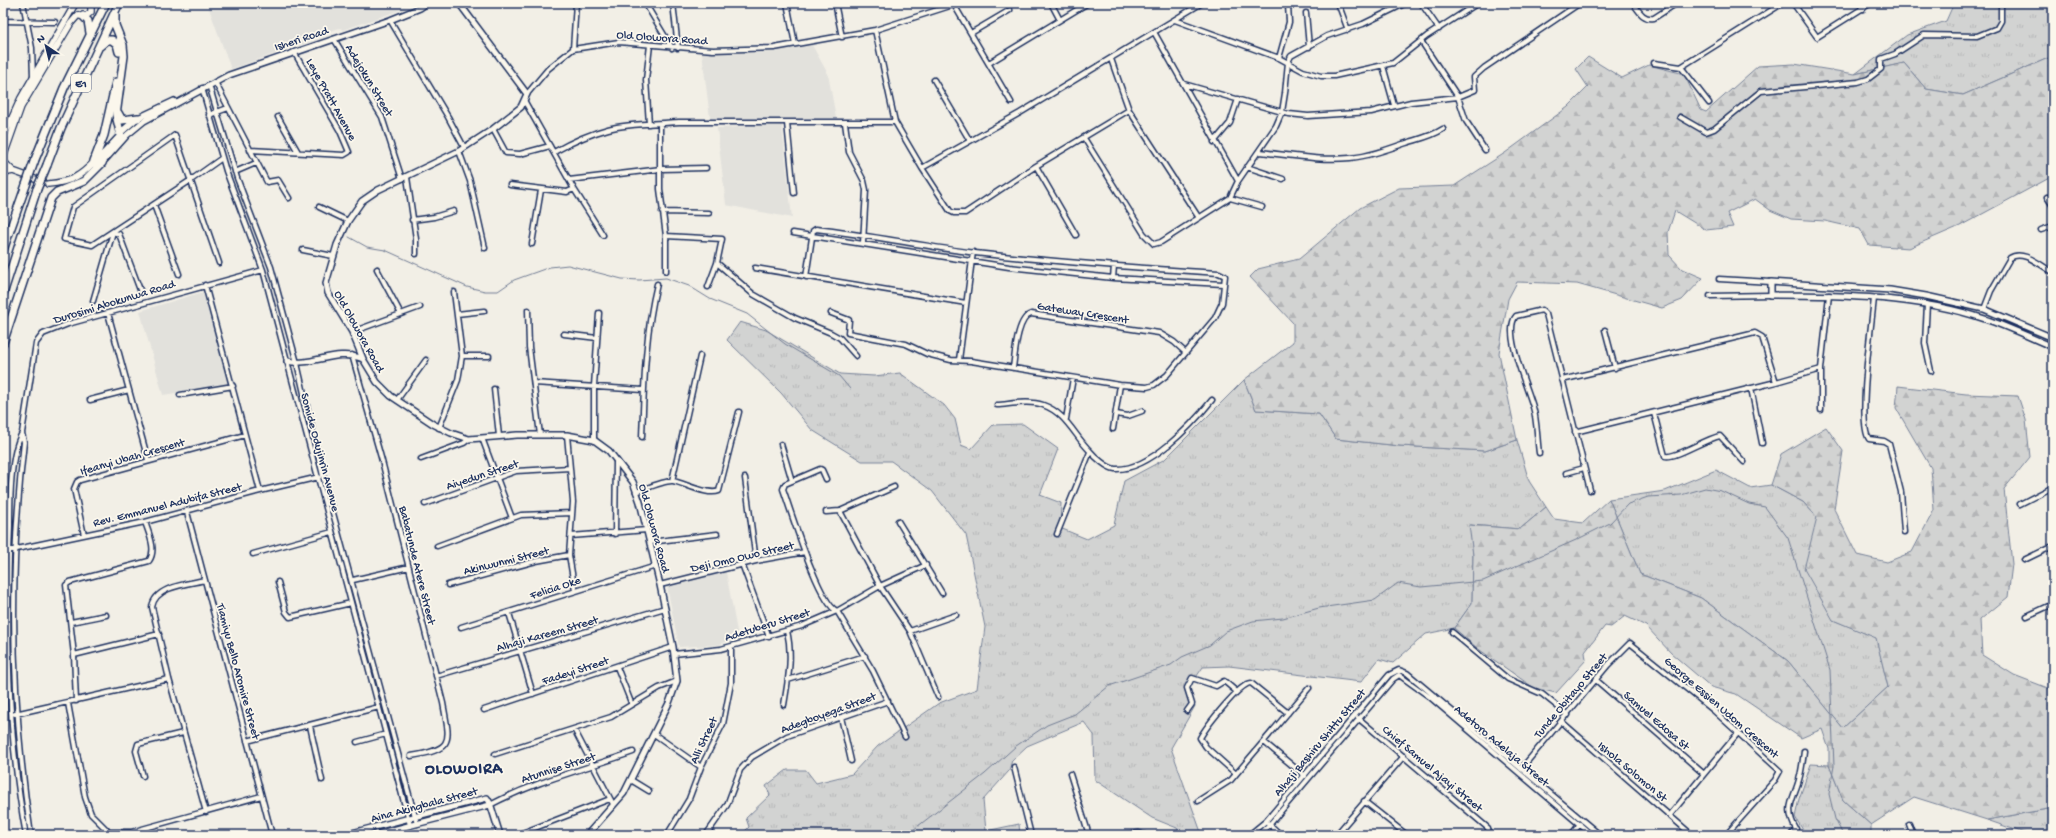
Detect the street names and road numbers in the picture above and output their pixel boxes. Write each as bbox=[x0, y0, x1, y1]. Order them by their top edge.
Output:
street label: Isheri Road bbox=[273, 24, 331, 55]
street label: Old Olowora Road bbox=[616, 29, 709, 49]
street label: Adejokun Street bbox=[341, 42, 396, 121]
street label: Leye Pratt Avenue bbox=[302, 56, 359, 144]
road number: E1 bbox=[71, 74, 91, 92]
street label: Durosimi Abokunwa Road bbox=[51, 277, 178, 328]
street label: Old Olowora Road bbox=[330, 289, 387, 376]
street label: Gateway Crescent bbox=[1036, 300, 1130, 328]
street label: Somide Odujinrin Avenue bbox=[296, 392, 342, 514]
street label: Ifeanyi Ubah Crescent bbox=[79, 436, 187, 480]
street label: Aiyedun Street bbox=[445, 457, 521, 494]
street label: Rev. Emmanuel Adubifa Street bbox=[92, 480, 244, 531]
street label: Old Olowora Road bbox=[634, 483, 672, 575]
street label: Babatunde Atere Street bbox=[394, 504, 438, 627]
street label: Deji Omo Owo Street bbox=[689, 539, 796, 577]
street label: Akinwunmi Street bbox=[462, 544, 552, 579]
street label: Felicia Oke bbox=[528, 574, 584, 604]
street label: Tiamiyu Bello Aromire Street bbox=[212, 601, 262, 742]
street label: Adetuberu Street bbox=[723, 606, 813, 645]
street label: Alhaji Kareem Street bbox=[495, 613, 601, 656]
street label: Tunde Obitayo Street bbox=[1531, 650, 1612, 742]
street label: Fadeyi Street bbox=[540, 654, 612, 690]
street label: George Essien Udom Crescent bbox=[1660, 655, 1782, 763]
street label: Alhaji Bashiru Shittu Street bbox=[1272, 686, 1370, 800]
street label: Samuel Edosa St bbox=[1620, 689, 1692, 755]
street label: Adegboyega Street bbox=[779, 690, 879, 738]
street label: Adetoro Adelaja Street bbox=[1450, 703, 1552, 791]
street label: Alli Street bbox=[688, 714, 722, 766]
street label: Chief Samuel Ajayi Street bbox=[1379, 723, 1486, 816]
street label: Ishola Solomon St bbox=[1594, 739, 1670, 806]
street label: Atunnise Street bbox=[520, 750, 598, 787]
street label: Aina Akingbala Street bbox=[370, 785, 480, 827]

